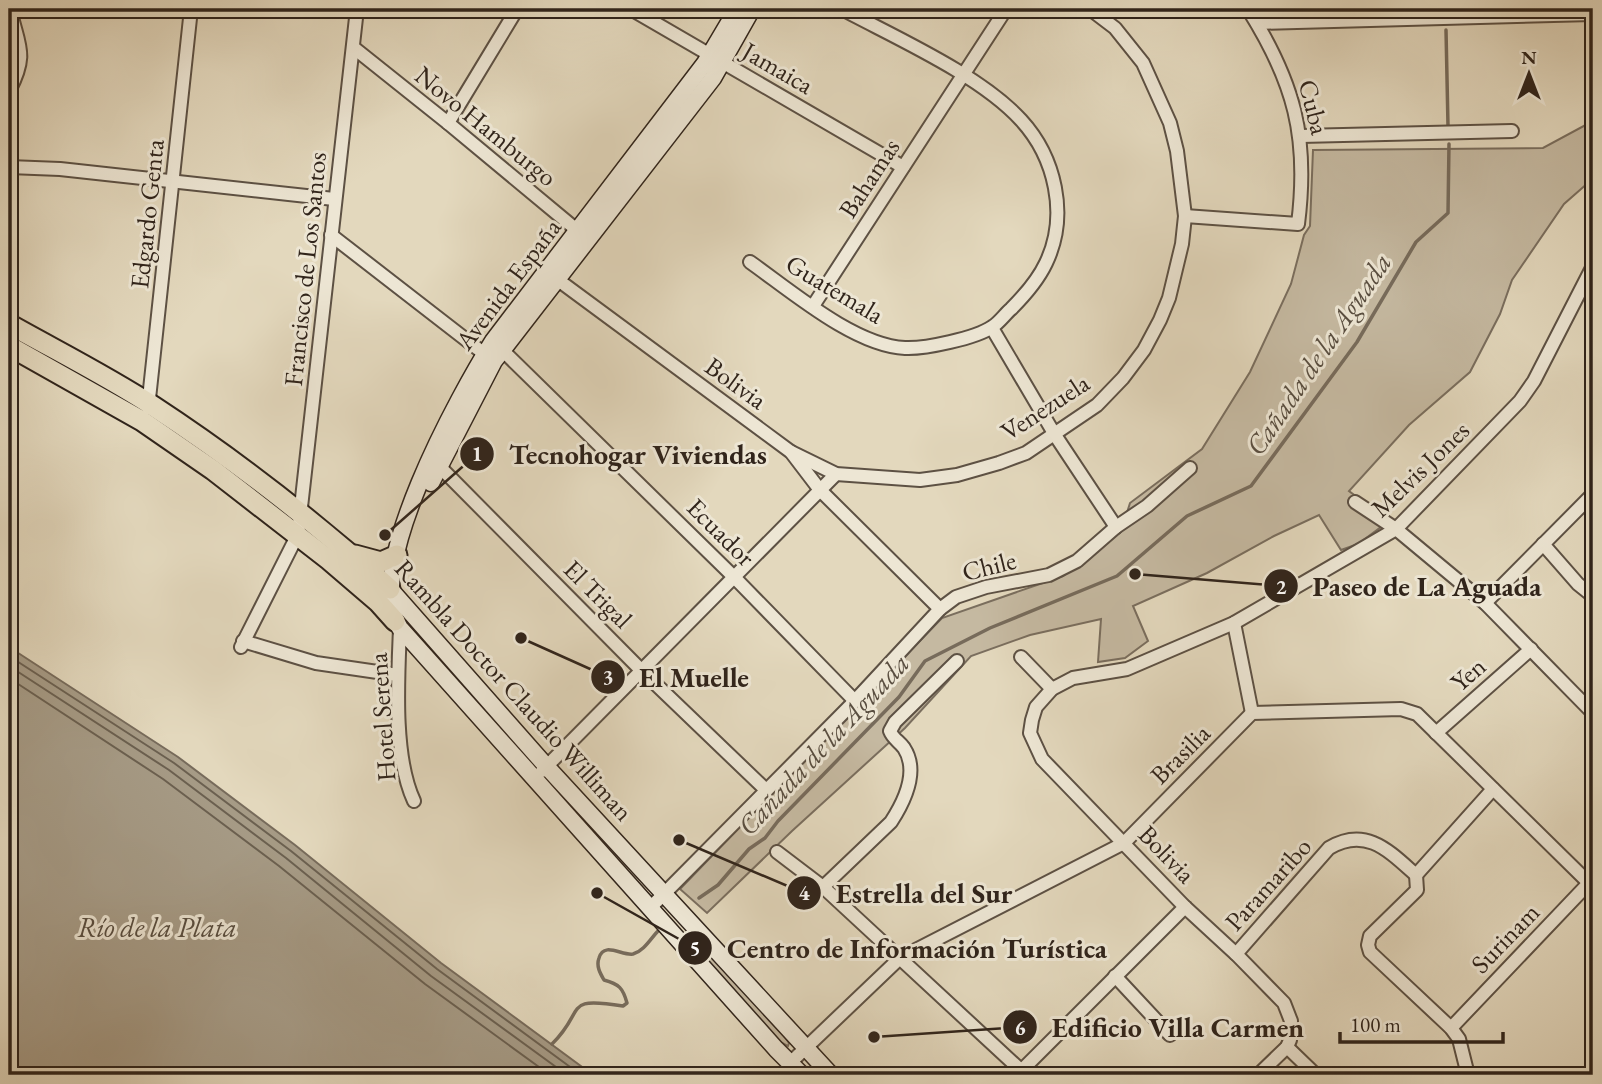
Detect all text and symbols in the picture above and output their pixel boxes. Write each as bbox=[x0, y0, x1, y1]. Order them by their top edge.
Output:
street label: Jamaica bbox=[735, 33, 820, 102]
north arrow bbox=[1494, 38, 1564, 108]
text: N bbox=[1521, 45, 1537, 70]
street label: Novo Hamburgo bbox=[408, 58, 564, 194]
street label: Cuba bbox=[1291, 76, 1337, 139]
street label: Bahamas bbox=[831, 132, 907, 224]
street label: Edgardo Genta bbox=[122, 137, 172, 290]
street label: Francisco de Los Santos bbox=[276, 150, 334, 388]
street label: Avenida España bbox=[447, 211, 569, 357]
street label: Guatemala bbox=[780, 246, 891, 332]
water label: Cañada de la Aguada bbox=[1237, 246, 1399, 462]
street label: Bolivia bbox=[698, 349, 774, 417]
street label: Venezuela bbox=[994, 365, 1096, 448]
street label: Melvis Jones bbox=[1363, 413, 1477, 525]
callout: Tecnohogar Viviendas bbox=[460, 430, 781, 479]
text: Tecnohogar Viviendas bbox=[509, 436, 767, 472]
text: 1 bbox=[471, 440, 483, 467]
street label: Ecuador bbox=[679, 490, 763, 574]
street label: Chile bbox=[958, 543, 1020, 589]
street label: Rambla Doctor Claudio Williman bbox=[387, 552, 641, 828]
street label: El Trigal bbox=[556, 552, 640, 636]
callout: Paseo de La Aguada bbox=[1264, 562, 1556, 611]
text: Paseo de La Aguada bbox=[1312, 568, 1542, 604]
text: 2 bbox=[1275, 573, 1287, 600]
water label: Cañada de la Aguada bbox=[729, 645, 917, 843]
street label: Yen bbox=[1443, 649, 1493, 699]
street label: Hotel Serena bbox=[361, 651, 403, 782]
callout: El Muelle bbox=[590, 652, 763, 701]
text: El Muelle bbox=[639, 659, 749, 695]
text: 3 bbox=[602, 663, 614, 690]
street label: Brasilia bbox=[1142, 716, 1218, 792]
street label: Bolivia bbox=[1131, 818, 1203, 891]
street label: Paramaribo bbox=[1217, 830, 1319, 938]
callout: Estrella del Sur bbox=[786, 869, 1026, 918]
text: Estrella del Sur bbox=[836, 875, 1013, 911]
text: 4 bbox=[798, 879, 810, 906]
street label: Surinam bbox=[1463, 896, 1547, 980]
water label: Río de la Plata bbox=[77, 909, 237, 945]
callout: Centro de Información Turística bbox=[678, 923, 1121, 972]
text: Centro de Información Turística bbox=[727, 930, 1108, 966]
text: 5 bbox=[689, 934, 701, 961]
scale bar bbox=[1340, 1000, 1502, 1044]
callout: Edificio Villa Carmen bbox=[1003, 1003, 1318, 1052]
text: Edificio Villa Carmen bbox=[1052, 1009, 1304, 1045]
text: 100 m bbox=[1350, 1011, 1401, 1038]
text: 6 bbox=[1014, 1014, 1026, 1041]

